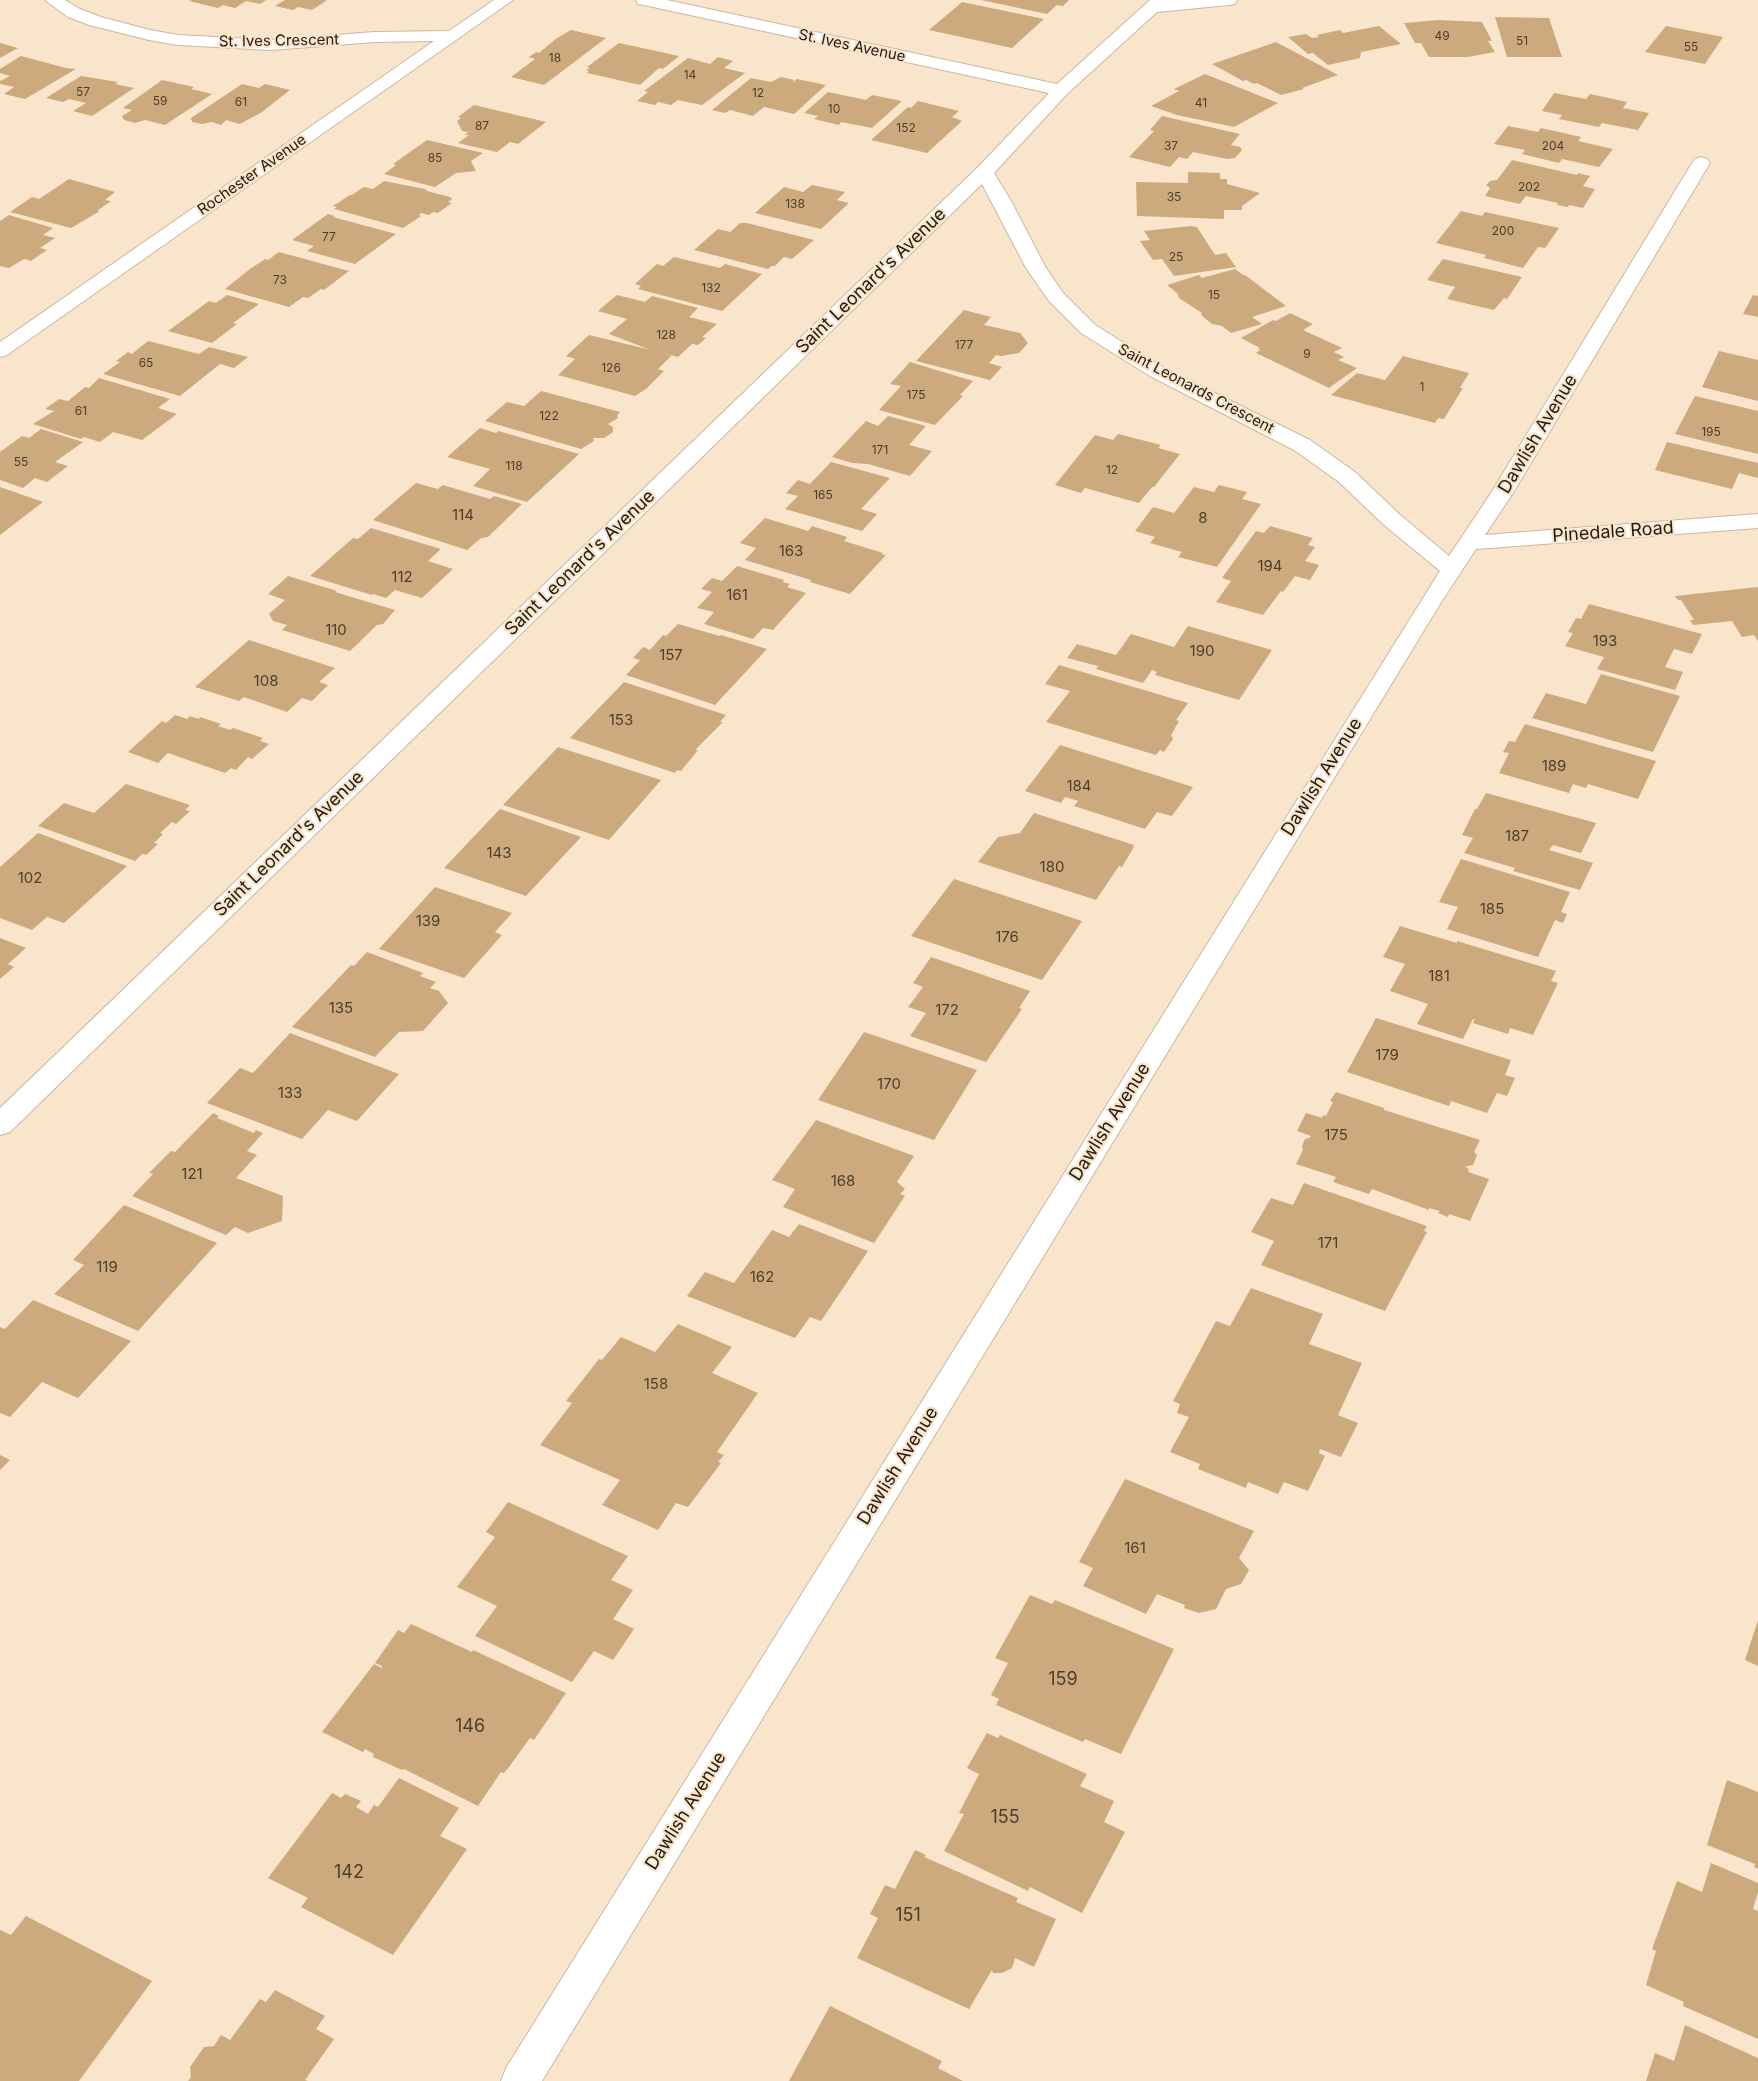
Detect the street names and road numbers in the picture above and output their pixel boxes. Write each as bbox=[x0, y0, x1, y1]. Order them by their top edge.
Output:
street label: St. Ives Avenue bbox=[797, 26, 907, 66]
street label: St. Ives Crescent bbox=[219, 31, 339, 51]
street label: Rochester Avenue bbox=[194, 131, 310, 219]
street label: Saint Leonard's Avenue bbox=[791, 204, 951, 358]
street label: Saint Leonards Crescent bbox=[1115, 340, 1277, 438]
street label: Dawlish Avenue bbox=[1494, 371, 1582, 497]
street label: Saint Leonard's Avenue bbox=[500, 486, 660, 640]
street label: Pinedale Road bbox=[1552, 517, 1674, 547]
street label: Dawlish Avenue bbox=[1277, 714, 1367, 840]
street label: Saint Leonard's Avenue bbox=[209, 767, 369, 921]
street label: Dawlish Avenue bbox=[1065, 1059, 1155, 1185]
street label: Dawlish Avenue bbox=[853, 1403, 943, 1529]
street label: Dawlish Avenue bbox=[641, 1748, 731, 1874]

